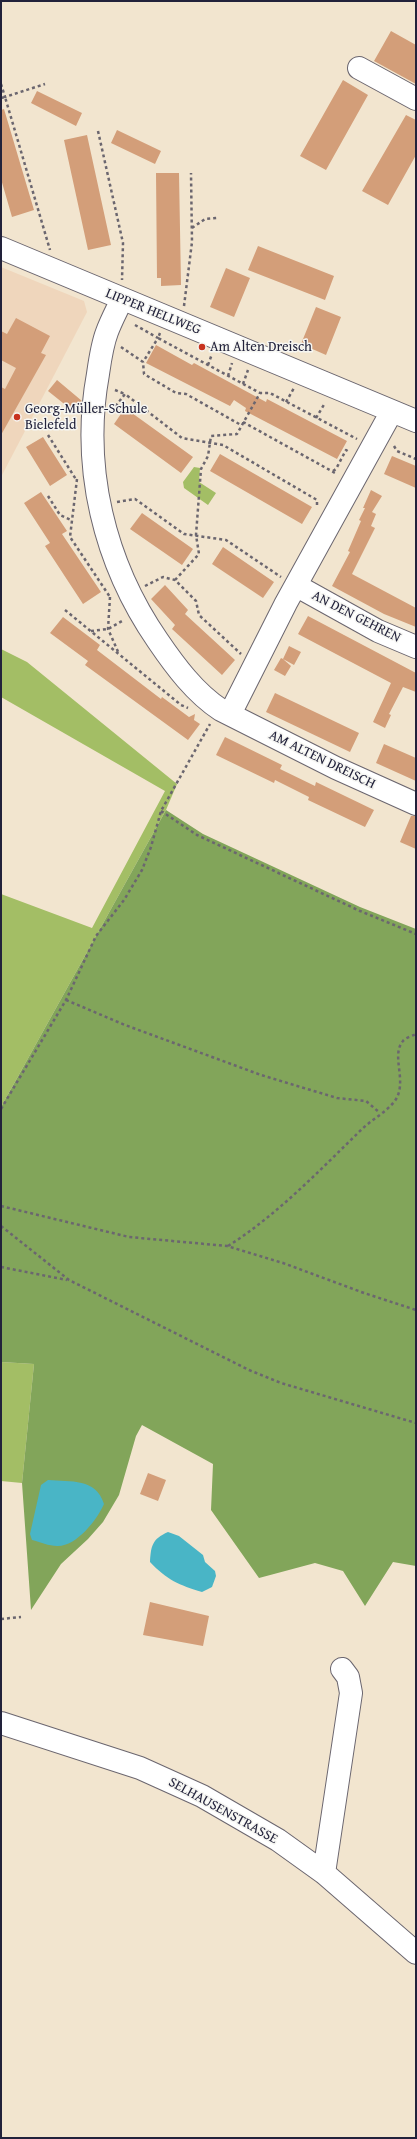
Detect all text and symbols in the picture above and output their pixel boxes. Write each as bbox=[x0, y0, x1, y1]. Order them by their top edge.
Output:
street label: LIPPER HELLWEG bbox=[103, 285, 203, 339]
place label: Am Alten Dreisch bbox=[210, 339, 312, 355]
marker: Am Alten Dreisch bbox=[197, 342, 207, 352]
place label: Georg-Müller-Schule Bielefeld bbox=[25, 401, 147, 434]
marker: Georg-Müller-Schule Bielefeld bbox=[12, 412, 22, 422]
street label: AN DEN GEHREN bbox=[309, 587, 403, 647]
street label: AM ALTEN DREISCH bbox=[266, 727, 378, 793]
street label: SELHAUSENSTRASSE bbox=[165, 1774, 281, 1848]

